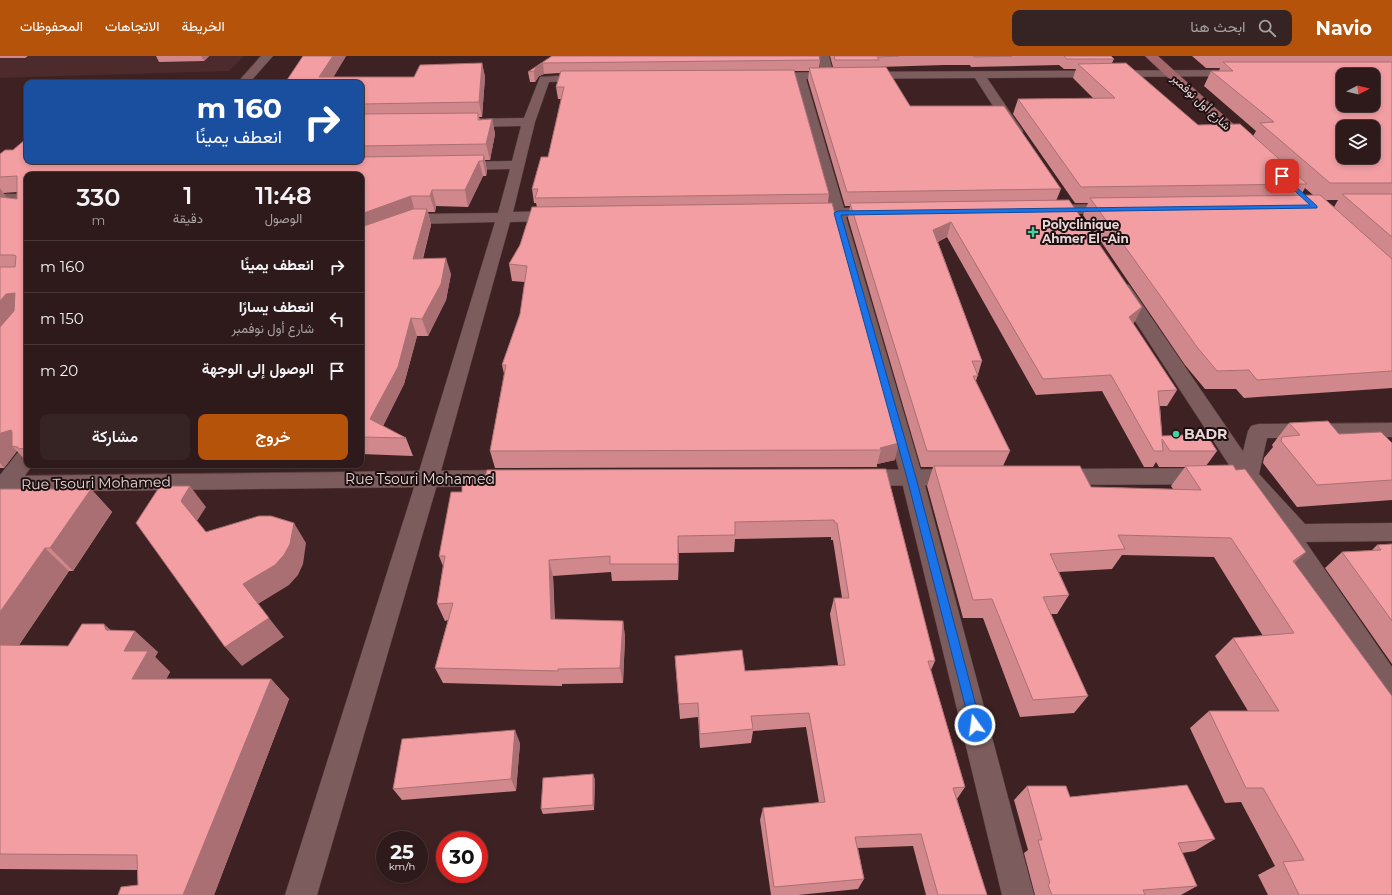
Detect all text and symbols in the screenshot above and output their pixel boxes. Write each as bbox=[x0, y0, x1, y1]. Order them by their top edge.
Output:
search box bbox=[1012, 10, 1292, 46]
text: المحفوظات bbox=[20, 17, 83, 35]
text: الاتجاهات bbox=[105, 17, 159, 35]
text: الخريطة bbox=[181, 17, 225, 35]
text: ابحث هنا bbox=[1190, 17, 1246, 36]
icon: search bbox=[1256, 17, 1278, 39]
text: Navio bbox=[1316, 17, 1372, 40]
north arrow bbox=[1336, 68, 1380, 112]
map controls bbox=[1336, 68, 1380, 164]
street label: شارع أول نوفمبر bbox=[1166, 70, 1234, 135]
text: 160 m bbox=[197, 91, 282, 125]
icon: right bbox=[296, 96, 348, 148]
button: layers bbox=[1336, 120, 1380, 164]
text: انعطف يمينًا bbox=[196, 126, 282, 148]
pin bbox=[1265, 159, 1299, 193]
icon: arrive bbox=[1271, 165, 1293, 187]
text: 1 bbox=[183, 181, 192, 210]
text: 11:48 bbox=[255, 181, 312, 210]
text: 330 bbox=[76, 183, 120, 212]
text: دقيقة bbox=[173, 210, 203, 226]
text: الوصول bbox=[265, 210, 302, 226]
text: m bbox=[92, 212, 105, 228]
place label: Polyclinique Ahmer El -Ain bbox=[1041, 217, 1129, 246]
marker: Polyclinique Ahmer El -Ain bbox=[1027, 226, 1039, 238]
text: انعطف يمينًا bbox=[241, 255, 314, 274]
icon: right bbox=[326, 256, 348, 278]
text: 160 m bbox=[40, 257, 84, 276]
text: انعطف يسارًا bbox=[239, 297, 314, 316]
icon: left bbox=[326, 308, 348, 330]
text: 150 m bbox=[40, 309, 84, 328]
text: شارع أول نوفمبر bbox=[232, 320, 314, 336]
text: الوصول إلى الوجهة bbox=[202, 359, 314, 378]
icon: arrive bbox=[326, 360, 348, 382]
text: 20 m bbox=[40, 361, 78, 380]
button: مشاركة bbox=[40, 414, 190, 460]
button: خروج bbox=[198, 414, 348, 460]
place label: BADR bbox=[1184, 425, 1227, 443]
marker: BADR bbox=[1171, 429, 1181, 439]
street label: Rue Tsouri Mohamed bbox=[345, 470, 495, 488]
street label: Rue Tsouri Mohamed bbox=[21, 473, 171, 493]
position arrow bbox=[954, 704, 996, 746]
speed limit sign: 30 bbox=[436, 831, 488, 883]
text: 25 bbox=[390, 840, 414, 864]
text: km/h bbox=[389, 860, 415, 873]

